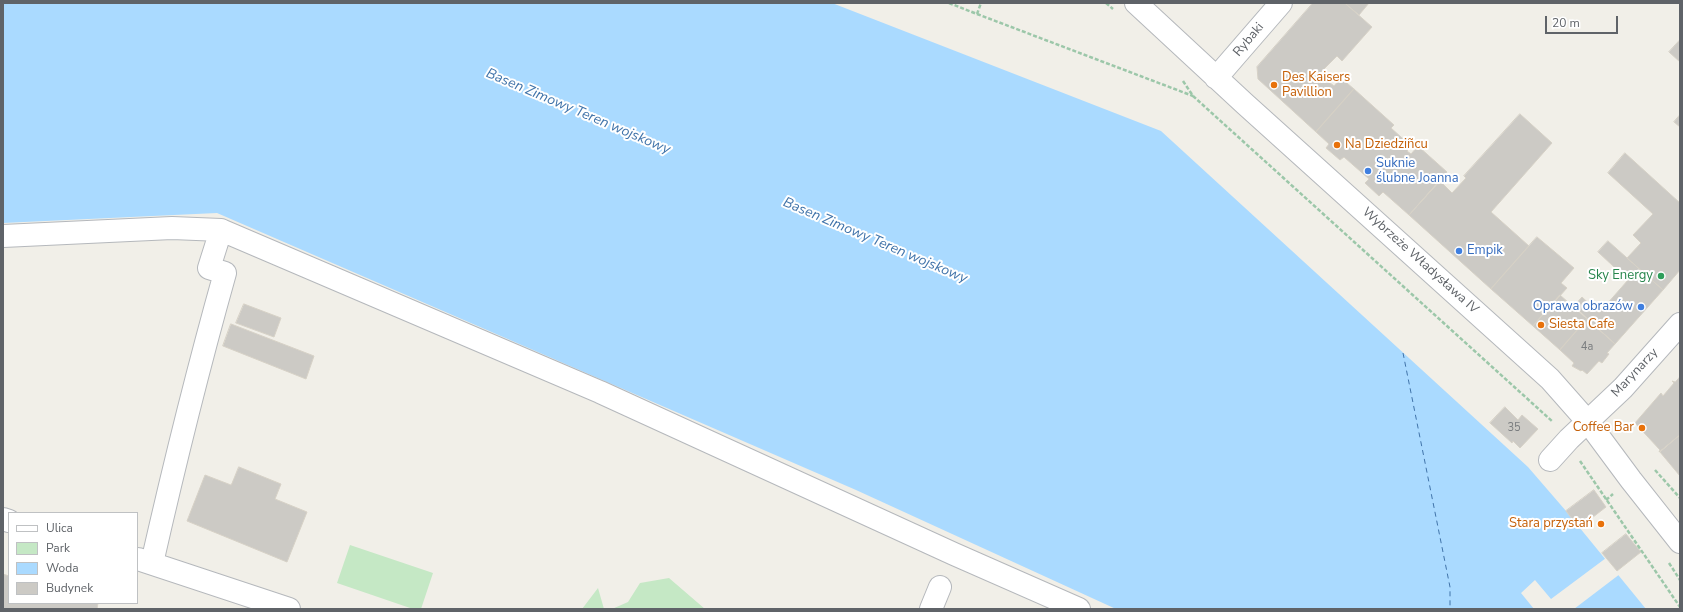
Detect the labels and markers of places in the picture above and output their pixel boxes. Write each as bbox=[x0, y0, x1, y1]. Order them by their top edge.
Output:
place label: Des Kaisers Pavillion bbox=[1282, 70, 1350, 101]
marker: Des Kaisers Pavillion bbox=[1269, 80, 1279, 90]
place label: Na Dziedziñcu bbox=[1345, 137, 1428, 153]
marker: Na Dziedziñcu bbox=[1332, 140, 1342, 150]
place label: Suknie ślubne Joanna bbox=[1376, 156, 1459, 187]
marker: Suknie ślubne Joanna bbox=[1363, 166, 1373, 176]
place label: Empik bbox=[1467, 243, 1503, 259]
marker: Empik bbox=[1454, 246, 1464, 256]
place label: Sky Energy bbox=[1588, 268, 1653, 284]
marker: Sky Energy bbox=[1656, 271, 1666, 281]
place label: Oprawa obrazów bbox=[1533, 299, 1633, 315]
marker: Oprawa obrazów bbox=[1636, 302, 1646, 312]
place label: Siesta Cafe bbox=[1549, 317, 1614, 333]
marker: Siesta Cafe bbox=[1536, 320, 1546, 330]
place label: Coffee Bar bbox=[1573, 420, 1634, 436]
marker: Coffee Bar bbox=[1637, 423, 1647, 433]
place label: Stara przystań bbox=[1509, 516, 1593, 532]
marker: Stara przystań bbox=[1596, 519, 1606, 529]

